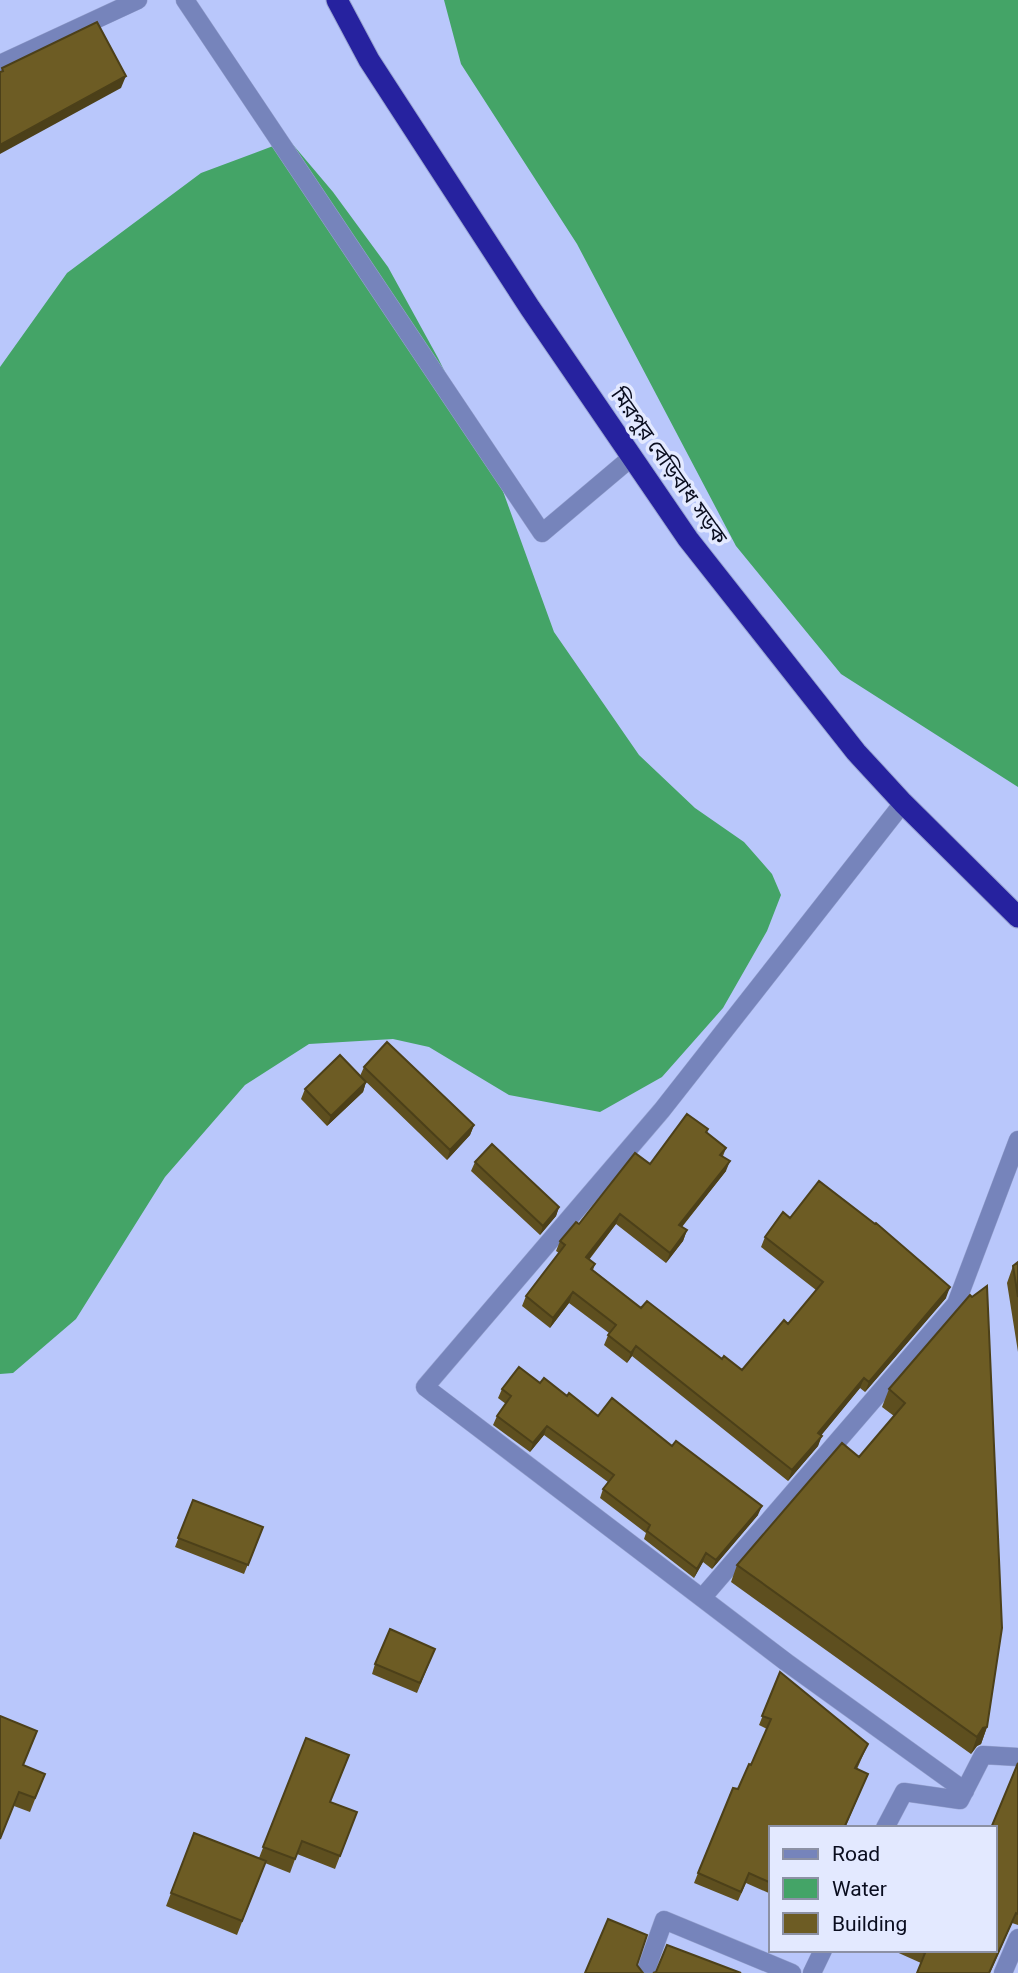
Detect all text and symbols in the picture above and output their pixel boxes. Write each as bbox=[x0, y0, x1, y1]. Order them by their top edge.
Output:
street label: মিরপুর বেড়িবাধ সড়ক bbox=[605, 382, 733, 550]
legend bbox=[769, 1826, 997, 1952]
text: Road bbox=[832, 1842, 880, 1866]
text: Water bbox=[832, 1877, 887, 1901]
text: Building bbox=[832, 1912, 907, 1936]

